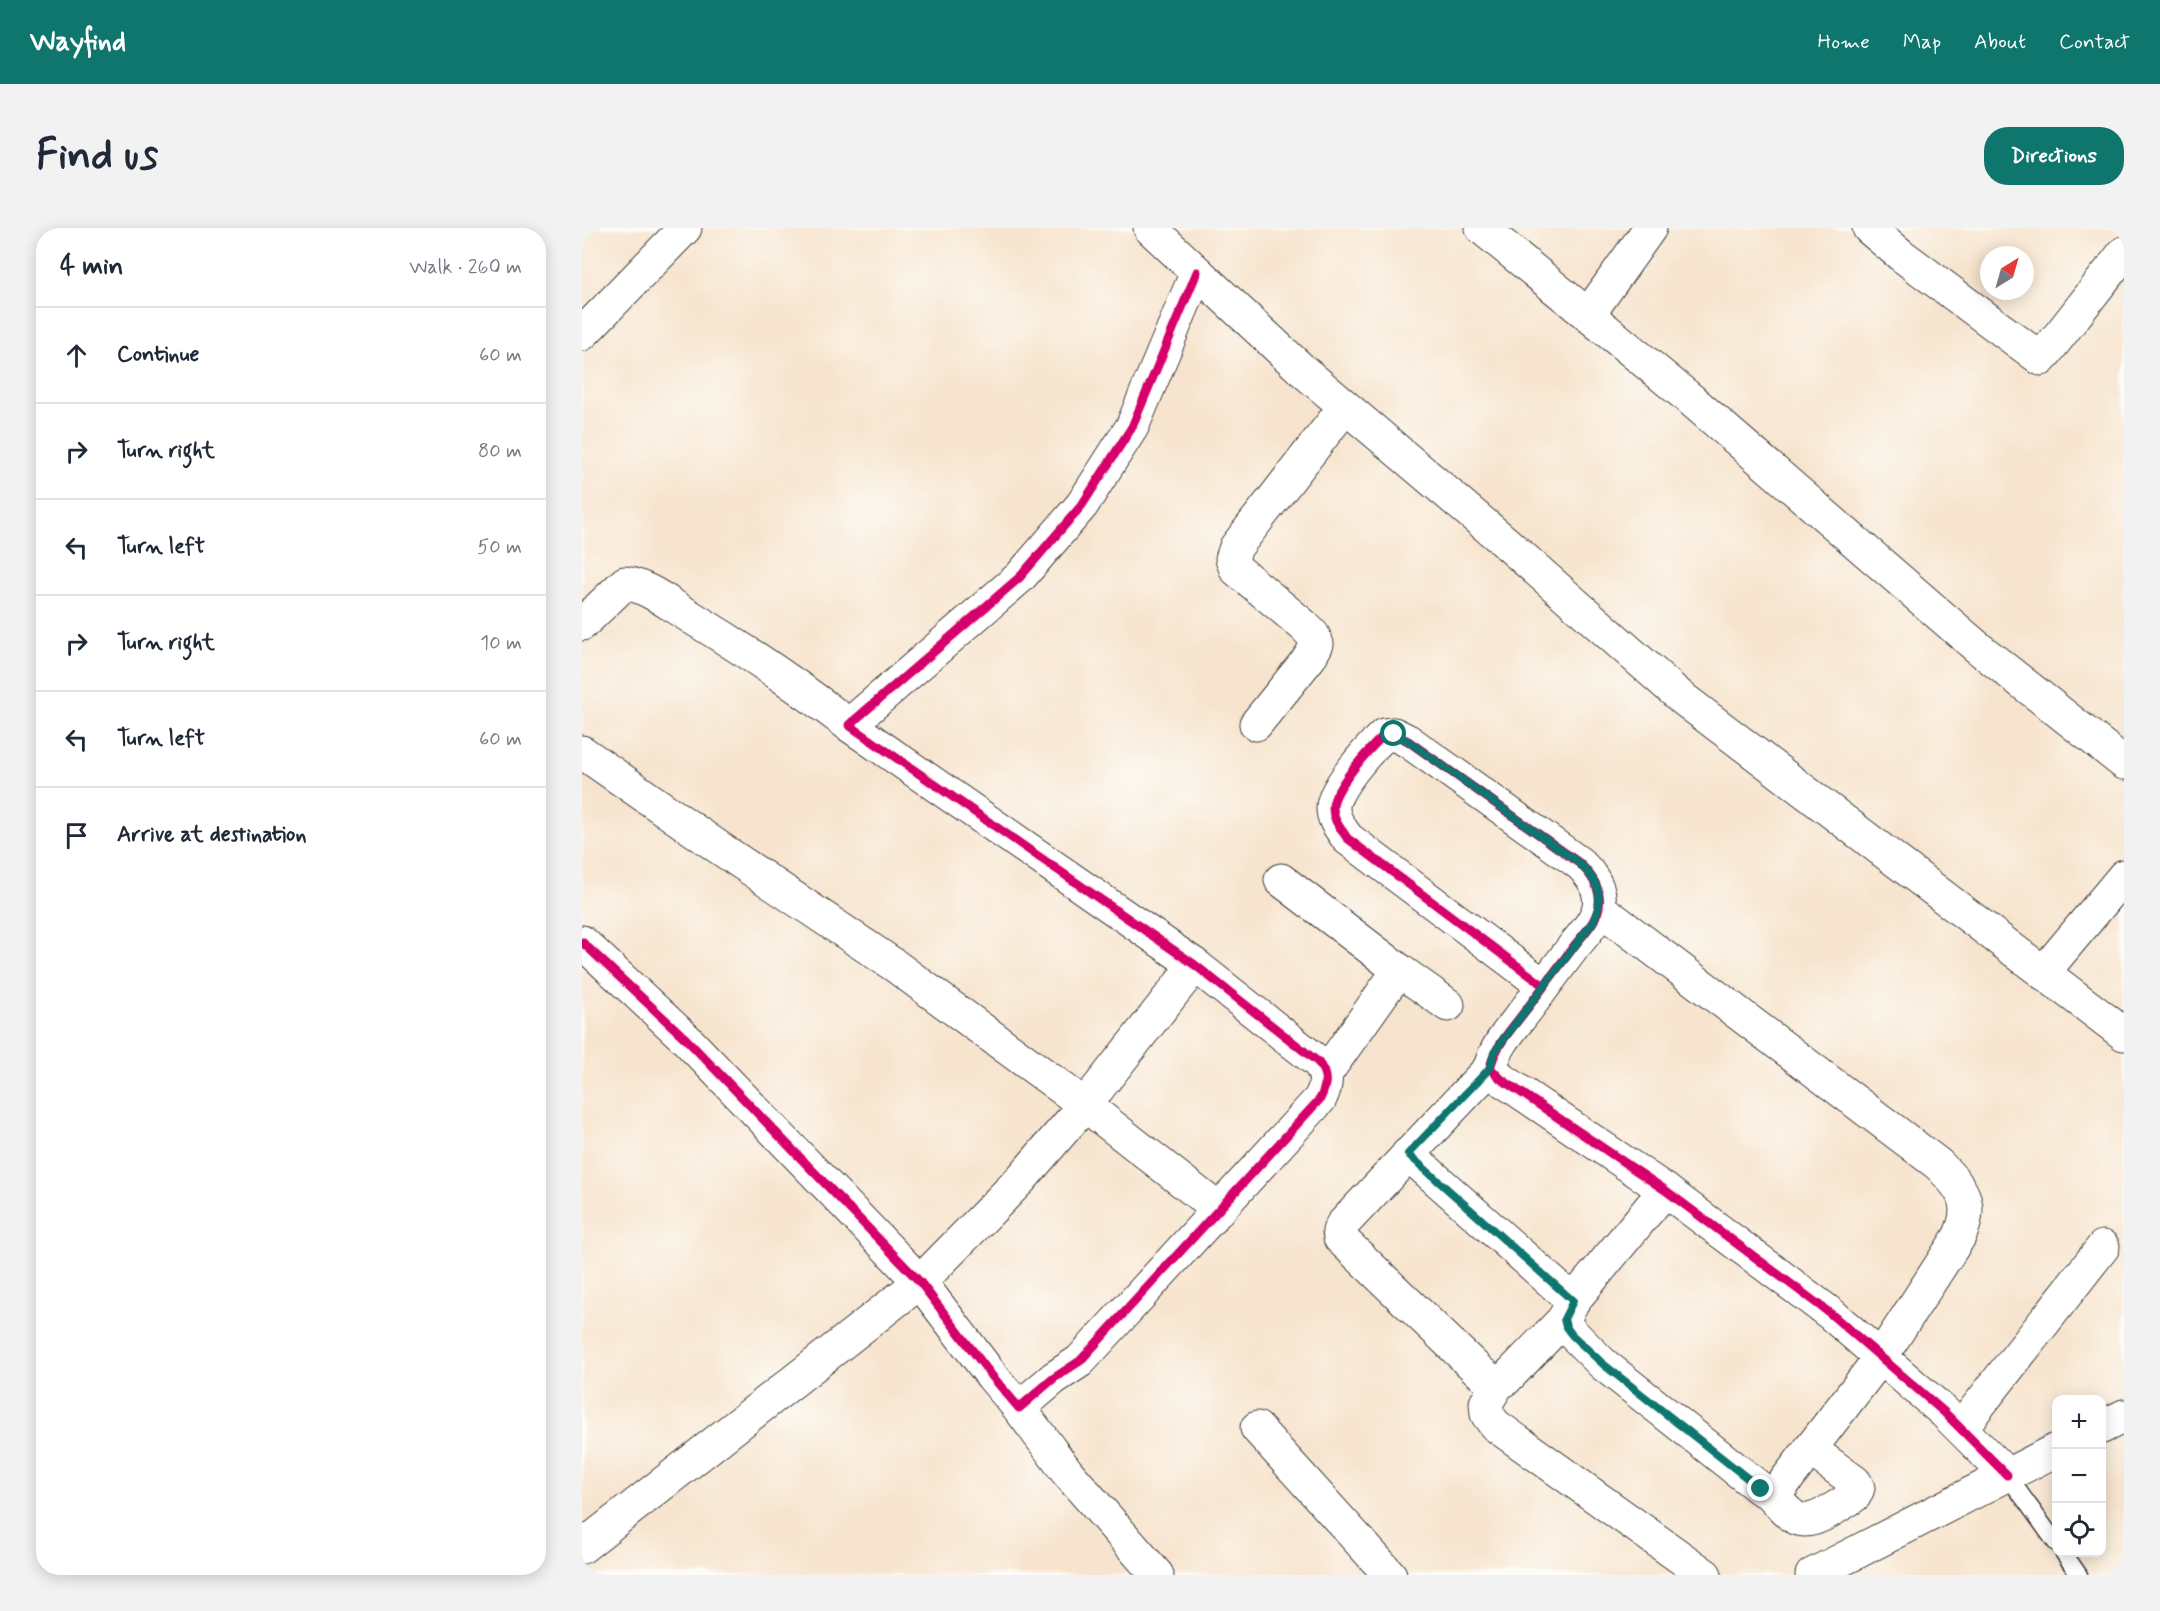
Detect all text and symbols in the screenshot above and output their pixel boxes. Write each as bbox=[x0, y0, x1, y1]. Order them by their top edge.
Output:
text: Wayfind bbox=[30, 24, 126, 61]
text: Home bbox=[1818, 28, 1870, 56]
text: Map bbox=[1903, 28, 1941, 56]
text: About bbox=[1974, 28, 2026, 56]
text: Contact bbox=[2059, 28, 2130, 56]
button: Directions bbox=[1984, 127, 2124, 185]
text: Find us bbox=[36, 129, 158, 184]
north arrow bbox=[1980, 246, 2034, 300]
text: 4 min bbox=[60, 250, 123, 284]
text: Walk · 260 m bbox=[409, 254, 522, 281]
icon: ahead bbox=[60, 339, 93, 372]
text: Continue bbox=[117, 341, 199, 369]
text: 60 m bbox=[479, 342, 522, 369]
icon: right bbox=[60, 435, 93, 468]
text: Turn right bbox=[117, 437, 215, 465]
text: 80 m bbox=[478, 438, 522, 465]
icon: left bbox=[60, 531, 93, 564]
text: Turn left bbox=[117, 533, 205, 561]
text: 50 m bbox=[477, 534, 522, 561]
icon: right bbox=[60, 627, 93, 660]
text: Turn right bbox=[117, 629, 215, 657]
text: 10 m bbox=[480, 630, 522, 657]
route start bbox=[1380, 720, 1406, 746]
icon: left bbox=[60, 723, 93, 756]
text: Turn left bbox=[117, 725, 205, 753]
text: 60 m bbox=[479, 726, 522, 753]
icon: arrive bbox=[60, 819, 93, 852]
text: Arrive at destination bbox=[117, 821, 307, 849]
map controls bbox=[2052, 1395, 2106, 1557]
button: + bbox=[2052, 1395, 2106, 1449]
button: − bbox=[2052, 1449, 2106, 1503]
route end bbox=[1747, 1475, 1773, 1501]
button: locate bbox=[2052, 1503, 2106, 1557]

